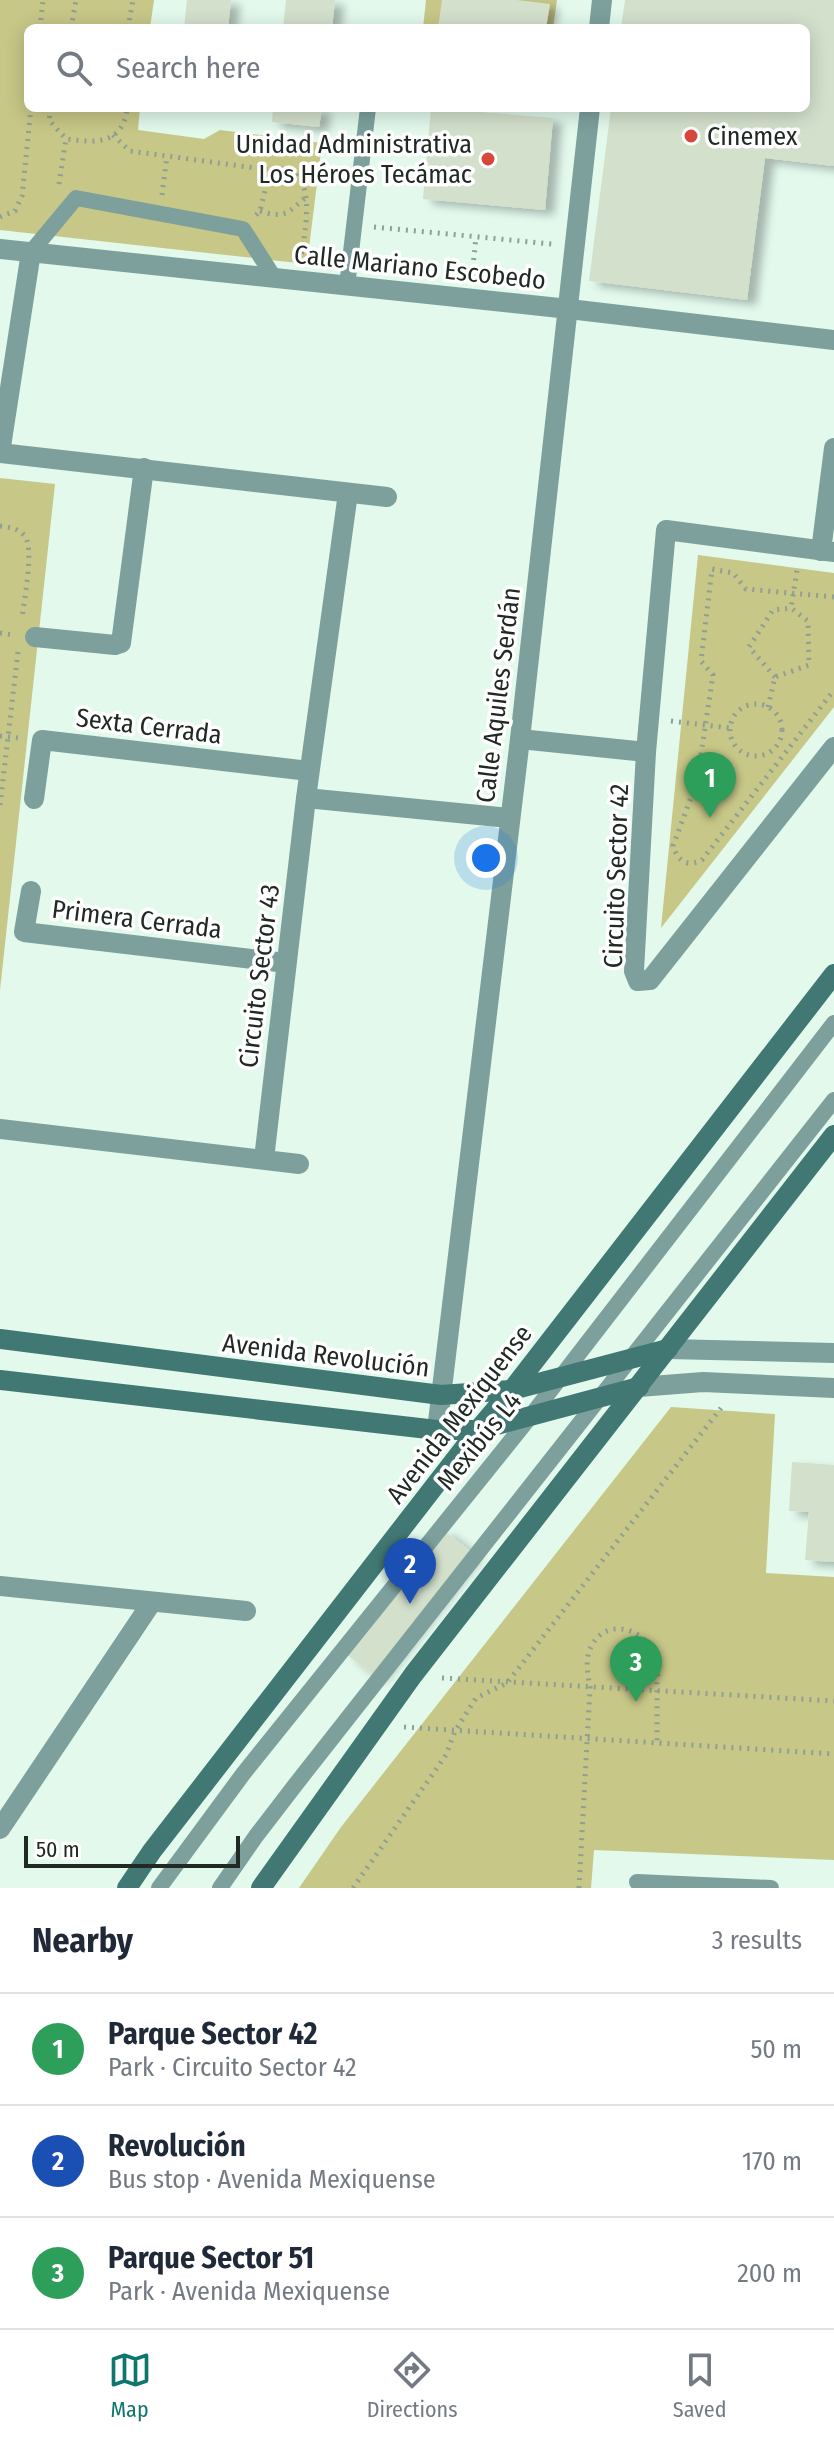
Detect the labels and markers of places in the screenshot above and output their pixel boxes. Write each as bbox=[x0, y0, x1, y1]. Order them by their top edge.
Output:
place label: Cinemex bbox=[707, 121, 798, 152]
marker: Cinemex bbox=[682, 127, 700, 145]
place label: Unidad Administrativa Los Héroes Tecámac bbox=[236, 129, 472, 190]
marker: Unidad Administrativa Los Héroes Tecámac bbox=[479, 150, 497, 168]
pin: 1 bbox=[684, 752, 736, 818]
pin: 2 bbox=[384, 1538, 436, 1604]
pin: 3 bbox=[610, 1636, 662, 1702]

